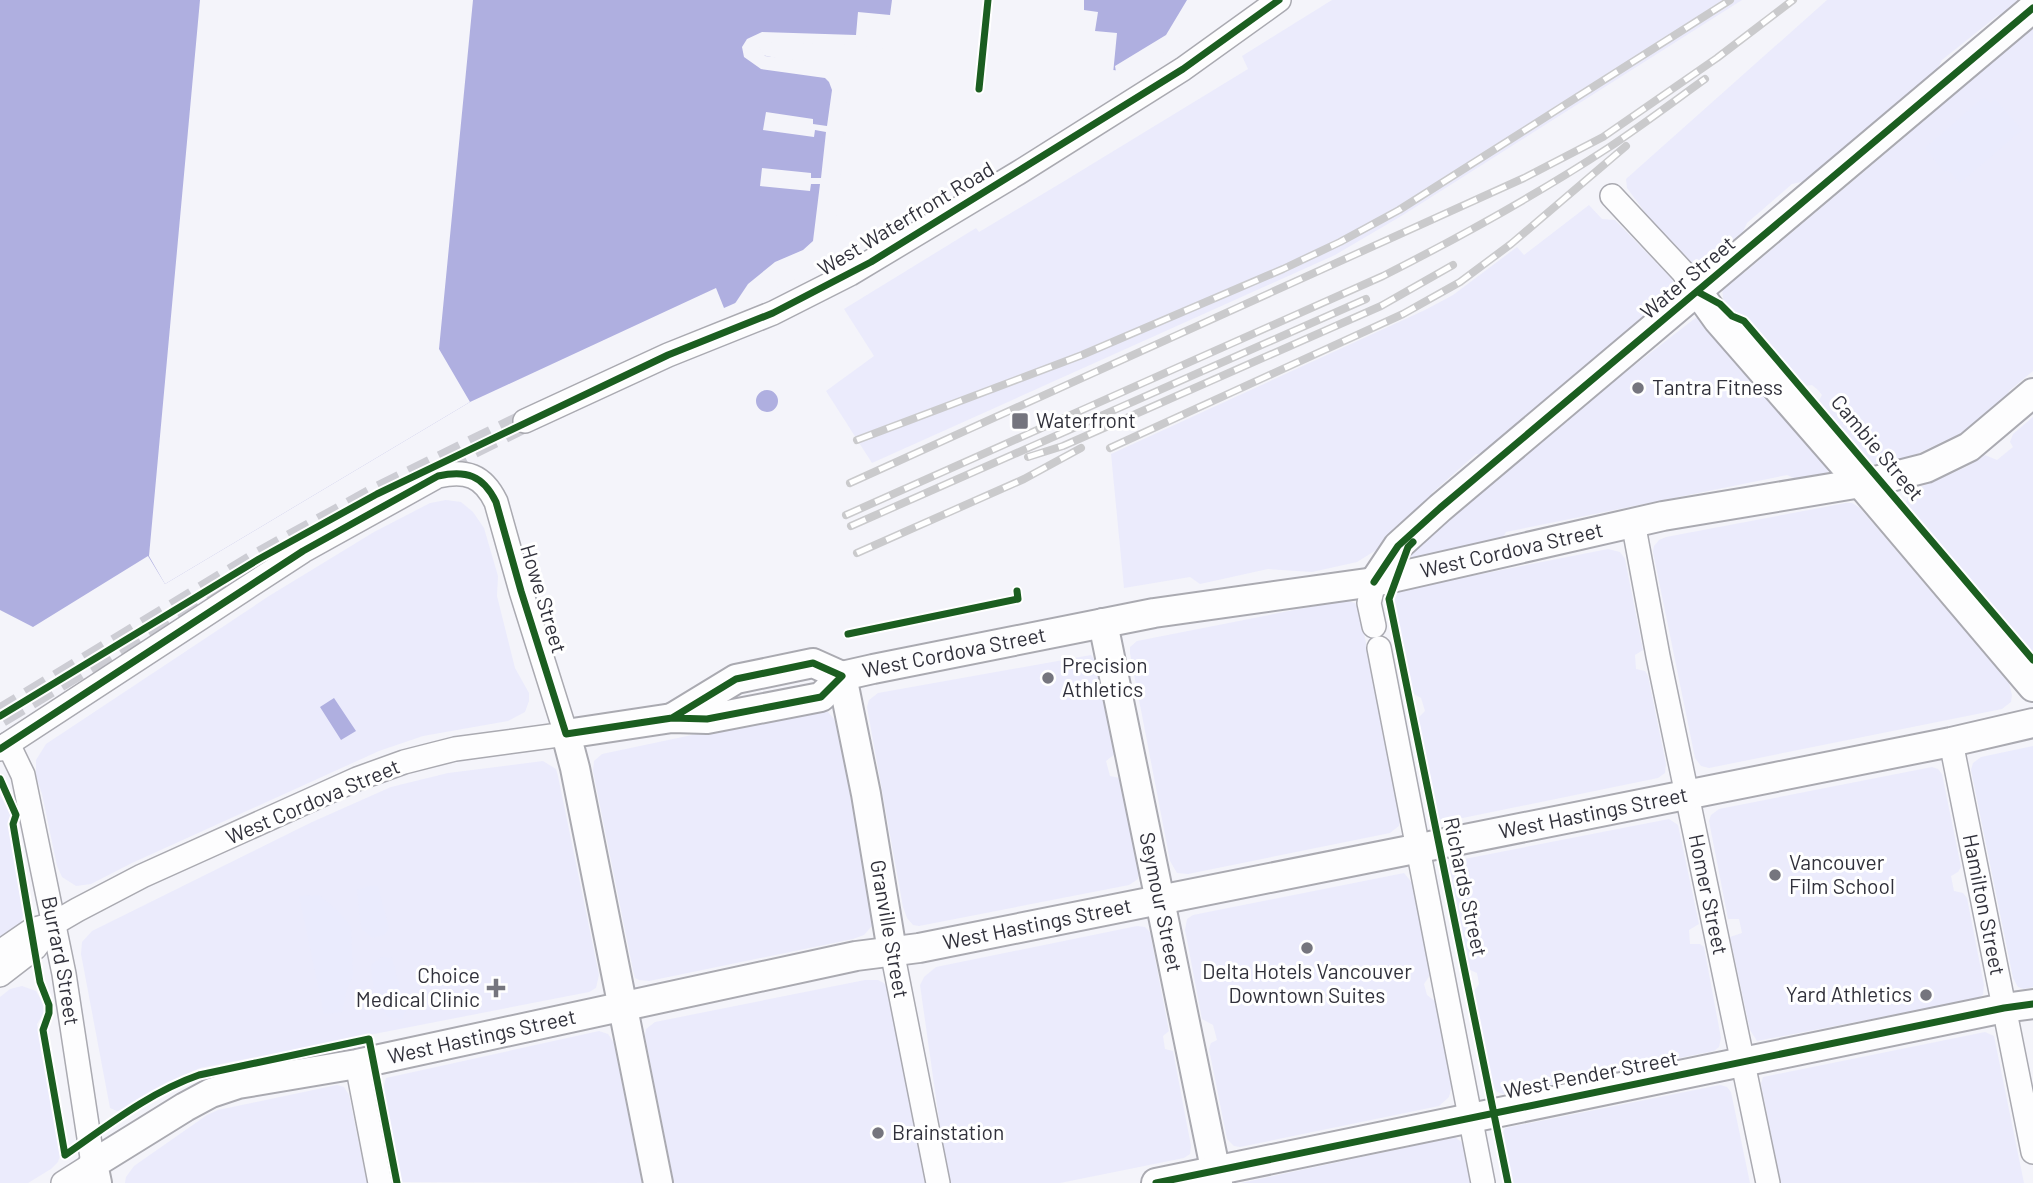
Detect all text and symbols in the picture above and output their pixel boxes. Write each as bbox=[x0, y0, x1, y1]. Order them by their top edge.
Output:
street label: West Waterfront Road bbox=[813, 155, 998, 280]
street label: Water Street bbox=[1635, 230, 1739, 324]
place label: Tantra Fitness bbox=[1652, 374, 1783, 399]
marker: Tantra Fitness bbox=[1630, 380, 1646, 396]
street label: Cambie Street bbox=[1827, 389, 1930, 505]
place label: Waterfront bbox=[1036, 407, 1136, 432]
marker: Waterfront bbox=[1010, 411, 1030, 431]
street label: West Cordova Street bbox=[1417, 516, 1605, 582]
street label: Howe Street bbox=[516, 541, 573, 656]
street label: West Cordova Street bbox=[860, 621, 1048, 682]
place label: Precision Athletics bbox=[1062, 652, 1148, 701]
marker: Precision Athletics bbox=[1040, 670, 1056, 686]
street label: West Cordova Street bbox=[222, 753, 403, 849]
street label: West Hastings Street bbox=[1496, 781, 1690, 843]
street label: Richards Street bbox=[1439, 815, 1493, 959]
street label: Seymour Street bbox=[1135, 830, 1188, 974]
street label: Homer Street bbox=[1684, 832, 1734, 957]
street label: Hamilton Street bbox=[1959, 832, 2011, 977]
place label: Vancouver Film School bbox=[1789, 849, 1895, 898]
street label: Granville Street bbox=[866, 858, 915, 1000]
marker: Vancouver Film School bbox=[1767, 867, 1783, 883]
street label: West Hastings Street bbox=[940, 892, 1134, 954]
street label: Burrard Street bbox=[37, 894, 86, 1027]
marker: Delta Hotels Vancouver Downtown Suites bbox=[1299, 940, 1315, 956]
place label: Delta Hotels Vancouver Downtown Suites bbox=[1202, 958, 1412, 1007]
place label: Choice Medical Clinic bbox=[356, 962, 480, 1011]
marker: Choice Medical Clinic bbox=[486, 978, 506, 998]
place label: Yard Athletics bbox=[1786, 981, 1912, 1006]
marker: Yard Athletics bbox=[1918, 987, 1934, 1003]
street label: West Hastings Street bbox=[385, 1003, 578, 1068]
street label: West Pender Street bbox=[1502, 1044, 1680, 1103]
place label: Brainstation bbox=[892, 1119, 1004, 1144]
marker: Brainstation bbox=[870, 1125, 886, 1141]

